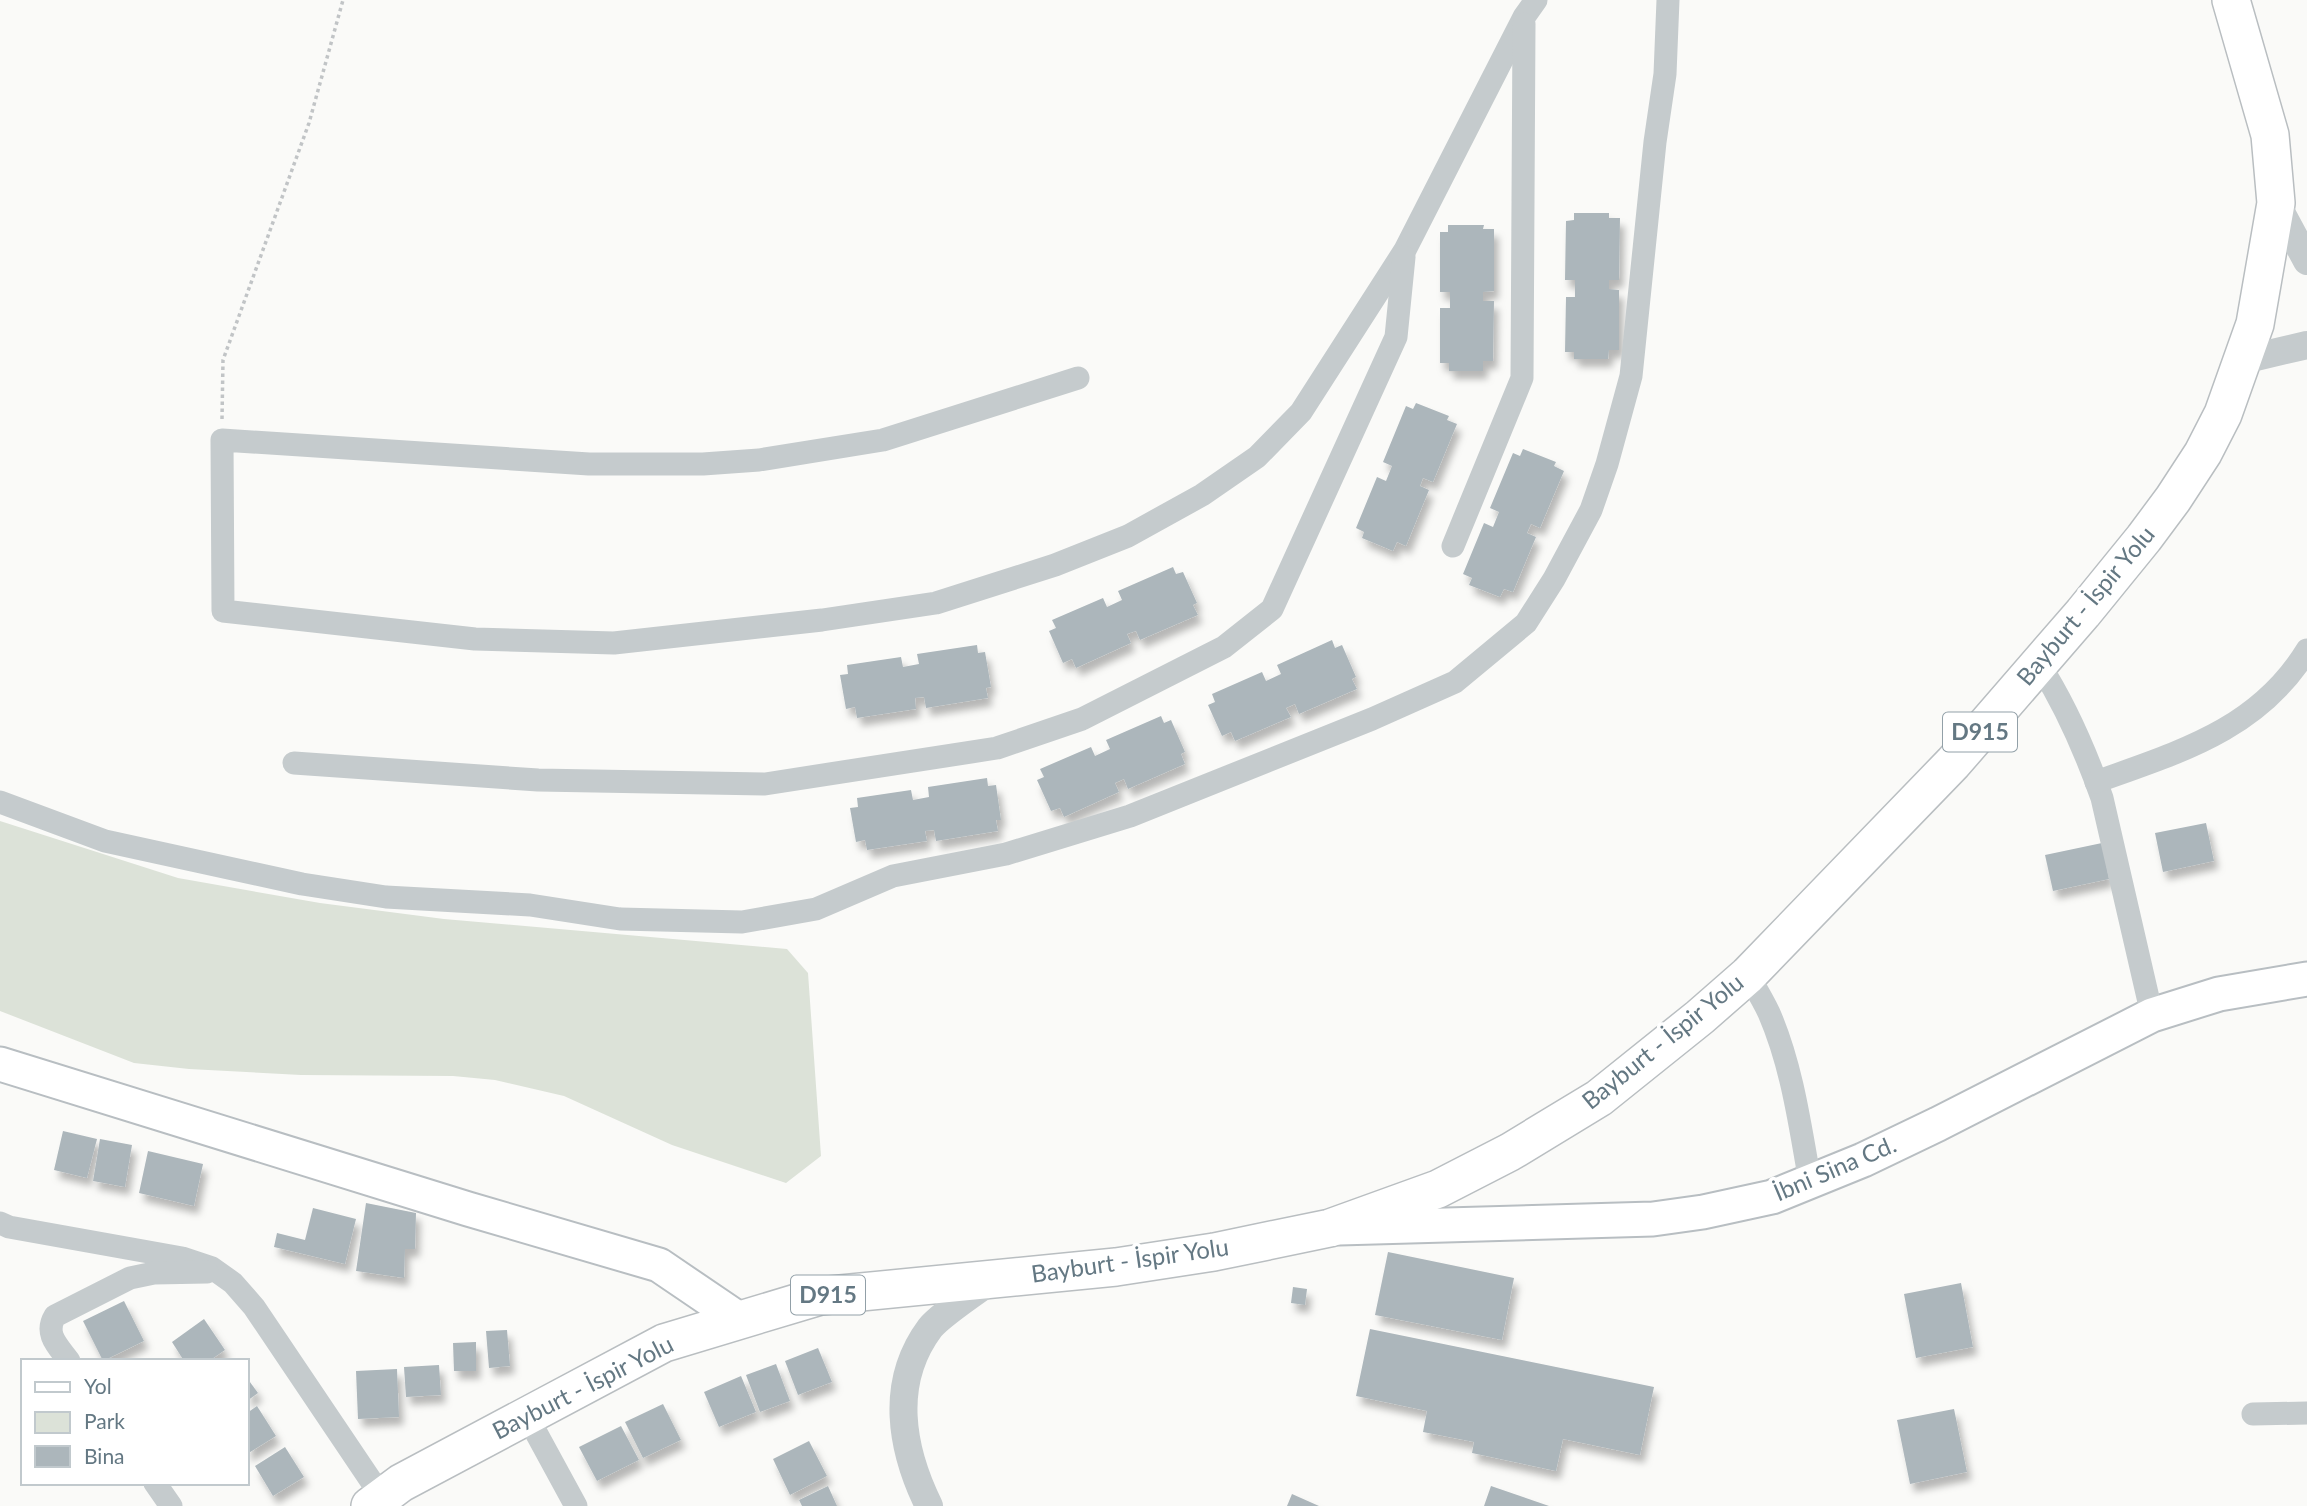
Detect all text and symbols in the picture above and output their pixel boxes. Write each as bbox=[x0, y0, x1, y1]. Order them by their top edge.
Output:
street label: Bayburt - İspir Yolu bbox=[2010, 519, 2160, 691]
road number: D915 bbox=[1943, 712, 2017, 752]
street label: Bayburt - İspir Yolu bbox=[1576, 967, 1749, 1115]
street label: İbni Sina Cd. bbox=[1769, 1129, 1900, 1206]
street label: Bayburt - İspir Yolu bbox=[1029, 1231, 1230, 1288]
road number: D915 bbox=[791, 1276, 865, 1314]
street label: Bayburt - İspir Yolu bbox=[487, 1329, 678, 1445]
legend bbox=[21, 1359, 248, 1485]
text: Yol bbox=[84, 1373, 112, 1398]
text: Park bbox=[84, 1408, 125, 1433]
text: Bina bbox=[84, 1443, 125, 1468]

